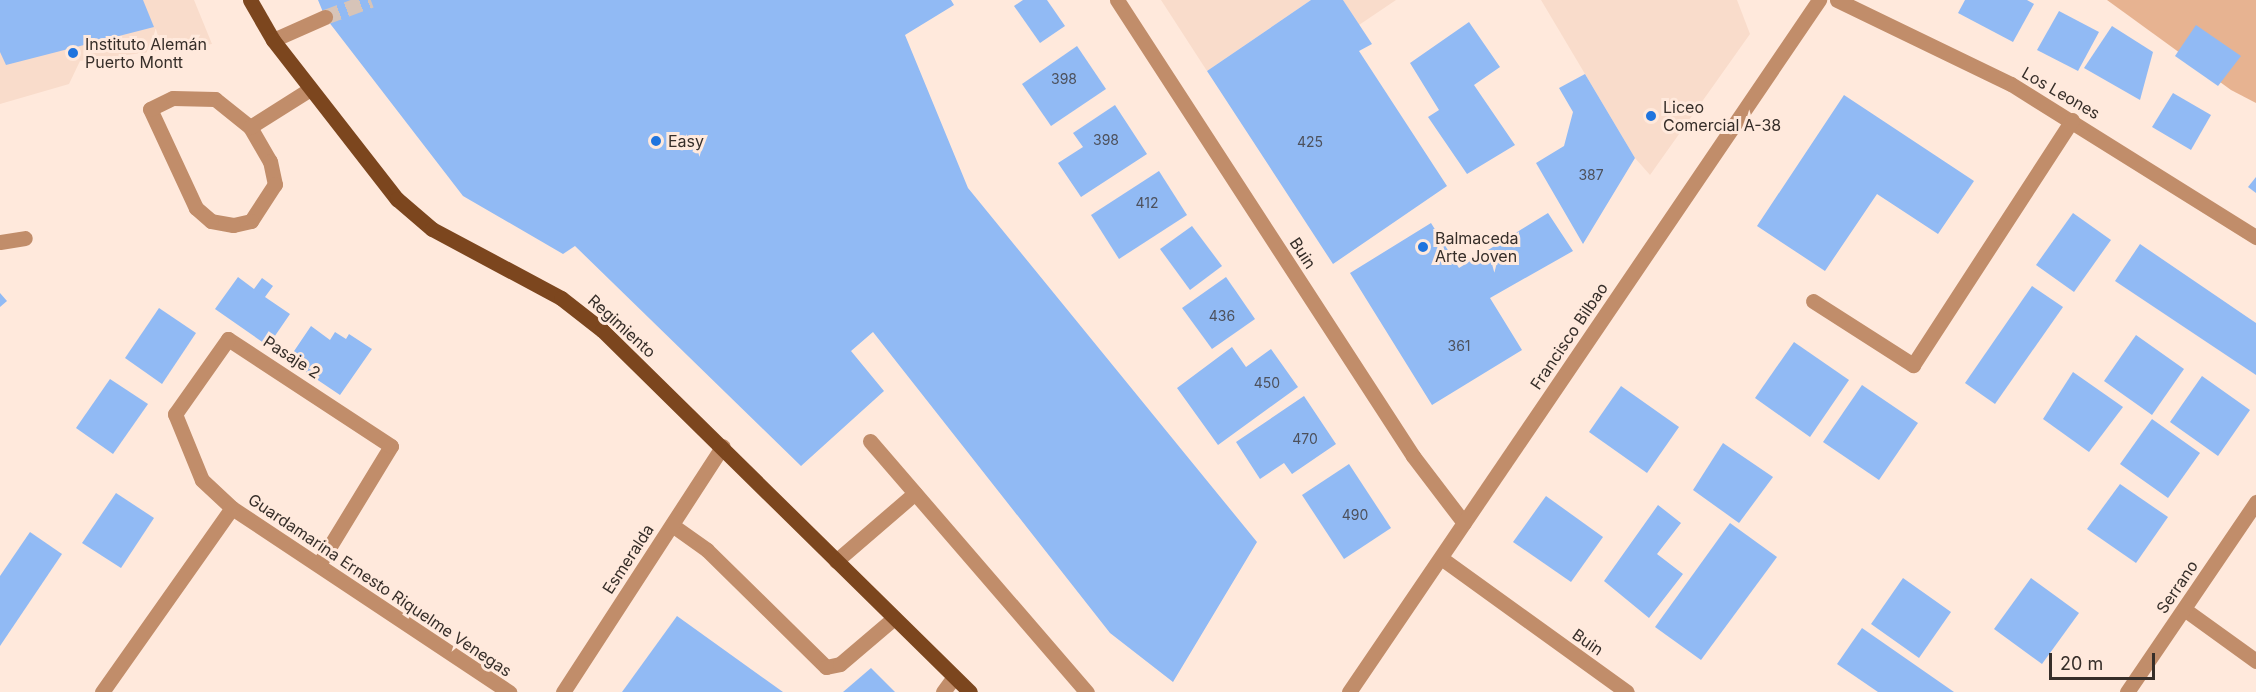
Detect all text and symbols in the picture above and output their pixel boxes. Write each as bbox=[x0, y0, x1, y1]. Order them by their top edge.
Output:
place label: Instituto Alemán Puerto Montt bbox=[85, 34, 207, 72]
marker: Instituto Alemán Puerto Montt bbox=[66, 46, 80, 60]
street label: Los Leones bbox=[2019, 63, 2103, 123]
house number: 398 bbox=[1051, 71, 1077, 87]
place label: Liceo Comercial A-38 bbox=[1663, 97, 1781, 135]
marker: Liceo Comercial A-38 bbox=[1644, 109, 1658, 123]
place label: Easy bbox=[668, 131, 704, 151]
house number: 398 bbox=[1093, 132, 1119, 148]
marker: Easy bbox=[649, 134, 663, 148]
house number: 425 bbox=[1297, 134, 1323, 150]
house number: 387 bbox=[1578, 167, 1604, 183]
house number: 412 bbox=[1135, 195, 1159, 211]
place label: Balmaceda Arte Joven bbox=[1435, 228, 1519, 266]
street label: Buin bbox=[1286, 234, 1320, 272]
marker: Balmaceda Arte Joven bbox=[1416, 240, 1430, 254]
street label: Francisco Bilbao bbox=[1526, 279, 1612, 393]
street label: Regimiento bbox=[584, 291, 660, 361]
house number: 436 bbox=[1209, 308, 1235, 324]
street label: Pasaje 2 bbox=[260, 331, 324, 383]
house number: 361 bbox=[1447, 338, 1471, 354]
house number: 450 bbox=[1254, 375, 1280, 391]
house number: 470 bbox=[1292, 431, 1318, 447]
street label: Guardamarina Ernesto Riquelme Venegas bbox=[245, 489, 515, 681]
house number: 490 bbox=[1342, 507, 1368, 523]
street label: Esmeralda bbox=[598, 521, 658, 597]
street label: Serrano bbox=[2152, 557, 2202, 617]
street label: Buin bbox=[1569, 625, 1607, 659]
scale bar bbox=[2052, 641, 2158, 679]
text: 20 m bbox=[2060, 653, 2103, 674]

